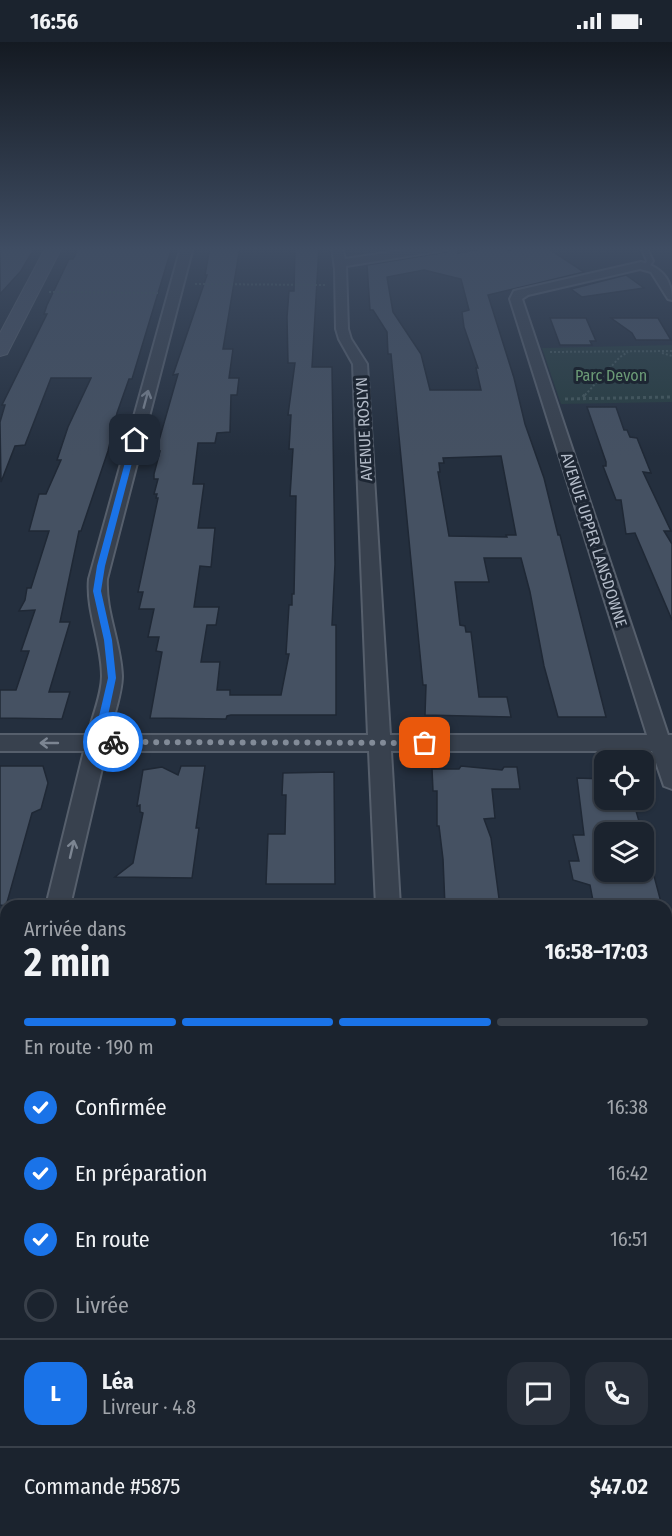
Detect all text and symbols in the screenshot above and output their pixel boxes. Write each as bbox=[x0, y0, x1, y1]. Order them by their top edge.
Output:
text: 16:56 bbox=[30, 8, 78, 35]
park label: Parc Devon bbox=[575, 366, 647, 385]
street label: AVENUE ROSLYN bbox=[352, 377, 376, 481]
one-way arrow bbox=[140, 390, 152, 409]
pin bbox=[109, 414, 160, 465]
icon: home bbox=[118, 423, 151, 456]
street label: AVENUE UPPER LANSDOWNE bbox=[557, 450, 631, 630]
courier bbox=[83, 712, 143, 772]
pin bbox=[399, 717, 450, 768]
icon: bike bbox=[97, 726, 130, 759]
icon: bag bbox=[408, 726, 441, 759]
one-way arrow bbox=[39, 737, 59, 749]
map controls bbox=[594, 750, 654, 882]
button: locate bbox=[594, 750, 654, 810]
button: layers bbox=[594, 822, 654, 882]
one-way arrow bbox=[67, 840, 78, 859]
text: Arrivée dans bbox=[24, 917, 126, 941]
text: 16:58–17:03 bbox=[545, 938, 648, 965]
text: 2 min bbox=[24, 940, 110, 986]
text: En route · 190 m bbox=[24, 1035, 154, 1059]
icon: check bbox=[24, 1091, 57, 1124]
text: Confirmée bbox=[75, 1094, 167, 1121]
text: 16:38 bbox=[607, 1095, 648, 1119]
icon: check bbox=[24, 1157, 57, 1190]
text: En préparation bbox=[75, 1160, 207, 1187]
text: 16:42 bbox=[608, 1161, 648, 1185]
icon: check bbox=[24, 1223, 57, 1256]
text: En route bbox=[75, 1226, 150, 1253]
text: 16:51 bbox=[610, 1227, 648, 1251]
text: Livrée bbox=[75, 1292, 129, 1319]
button: chat bbox=[507, 1362, 570, 1425]
button: phone bbox=[585, 1362, 648, 1425]
text: Léa bbox=[102, 1368, 134, 1395]
text: L bbox=[50, 1380, 61, 1407]
text: Livreur · 4.8 bbox=[102, 1395, 196, 1419]
text: Commande #5875 bbox=[24, 1473, 180, 1500]
text: $47.02 bbox=[590, 1473, 648, 1500]

